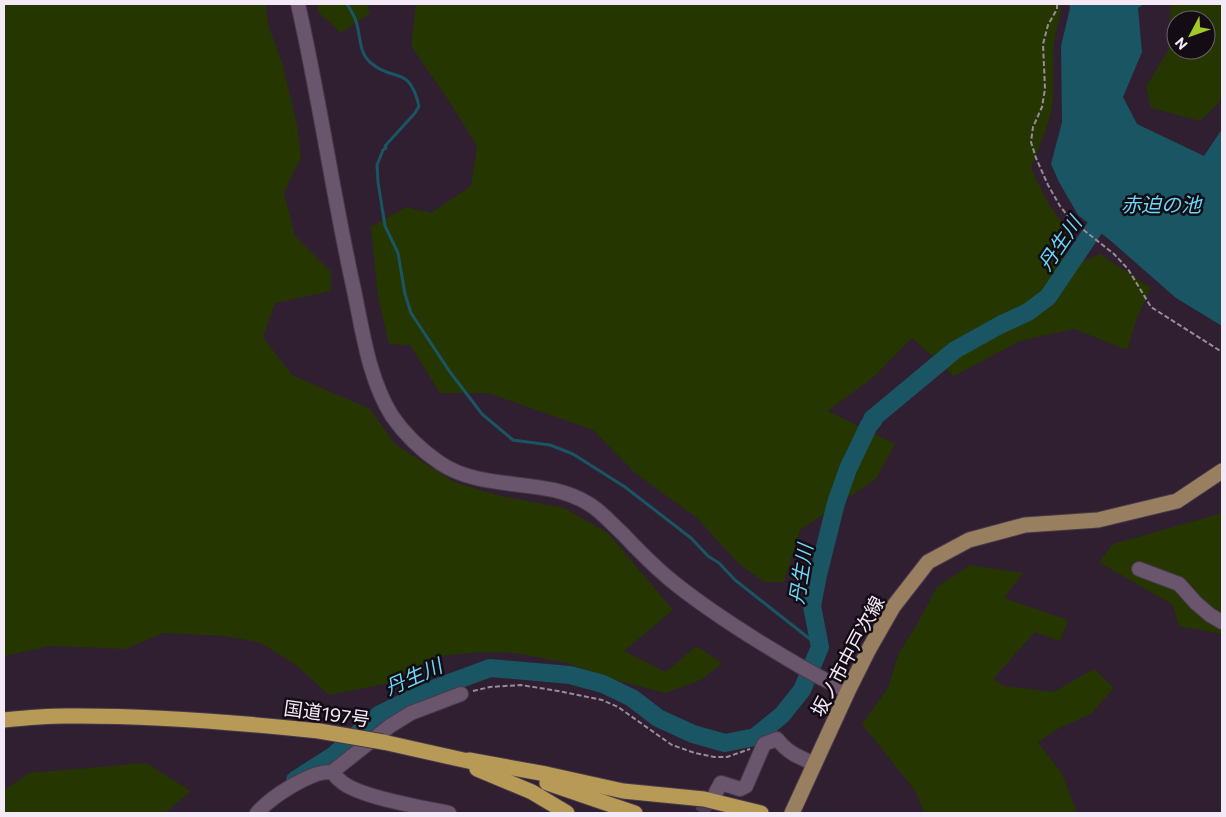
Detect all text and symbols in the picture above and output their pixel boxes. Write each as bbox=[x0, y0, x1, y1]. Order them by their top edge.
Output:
north arrow bbox=[1166, 10, 1216, 60]
text: N bbox=[1171, 34, 1191, 53]
water label: 赤迫の池 bbox=[1121, 192, 1203, 216]
water label: 丹生川 bbox=[1032, 210, 1087, 275]
water label: 丹生川 bbox=[783, 541, 817, 606]
street label: 坂ノ市中戸次線 bbox=[806, 592, 888, 720]
water label: 丹生川 bbox=[381, 652, 447, 699]
street label: 国道197号 bbox=[283, 696, 371, 730]

